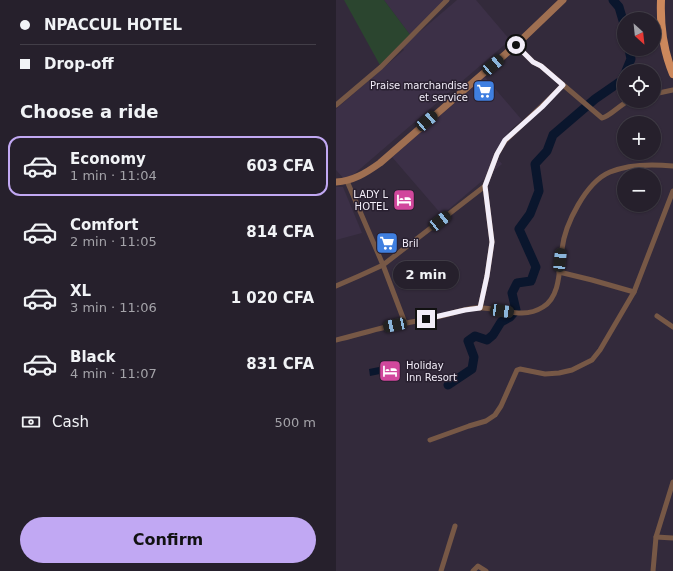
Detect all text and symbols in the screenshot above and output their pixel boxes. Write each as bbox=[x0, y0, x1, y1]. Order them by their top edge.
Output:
north arrow bbox=[617, 12, 661, 56]
map controls bbox=[617, 12, 661, 212]
text: NPACCUL HOTEL bbox=[44, 16, 182, 34]
route start bbox=[507, 36, 525, 54]
car bbox=[480, 53, 506, 77]
text: Drop-off bbox=[44, 55, 114, 73]
button: locate bbox=[617, 64, 661, 108]
supermarket icon: Praise marchandise et service bbox=[471, 78, 497, 104]
place label: Praise marchandise et service bbox=[370, 80, 468, 103]
text: Choose a ride bbox=[20, 101, 159, 122]
car bbox=[414, 109, 440, 133]
button: + bbox=[617, 116, 661, 160]
icon: car bbox=[22, 148, 58, 184]
text: Economy bbox=[70, 150, 146, 168]
text: 603 CFA bbox=[246, 157, 314, 175]
text: 1 min · 11:04 bbox=[70, 168, 157, 183]
button: − bbox=[617, 168, 661, 212]
hotel icon: LADY L HOTEL bbox=[391, 187, 417, 213]
place label: LADY L HOTEL bbox=[353, 189, 388, 212]
car bbox=[427, 209, 453, 233]
icon: car bbox=[22, 214, 58, 250]
text: Comfort bbox=[70, 216, 138, 234]
text: 814 CFA bbox=[246, 223, 314, 241]
supermarket icon: Bril bbox=[374, 230, 400, 256]
text: 2 min · 11:05 bbox=[70, 234, 157, 249]
place label: Bril bbox=[402, 238, 419, 249]
car bbox=[553, 247, 567, 273]
callout: 2 min bbox=[393, 261, 459, 289]
text: 2 min bbox=[406, 267, 446, 282]
icon: car bbox=[22, 280, 58, 316]
text: XL bbox=[70, 282, 91, 300]
text: 1 020 CFA bbox=[231, 289, 314, 307]
text: 3 min · 11:06 bbox=[70, 300, 157, 315]
car bbox=[489, 303, 515, 319]
route end bbox=[417, 310, 435, 328]
car bbox=[382, 317, 408, 333]
icon: car bbox=[22, 346, 58, 382]
text: Black bbox=[70, 348, 116, 366]
text: 831 CFA bbox=[246, 355, 314, 373]
hotel icon: Holiday Inn Resort bbox=[377, 358, 403, 384]
place label: Holiday Inn Resort bbox=[406, 360, 457, 383]
text: 4 min · 11:07 bbox=[70, 366, 157, 381]
icon: cash bbox=[20, 411, 42, 433]
text: Cash bbox=[52, 413, 89, 431]
text: 500 m bbox=[274, 415, 316, 430]
button: Confirm bbox=[20, 517, 316, 563]

